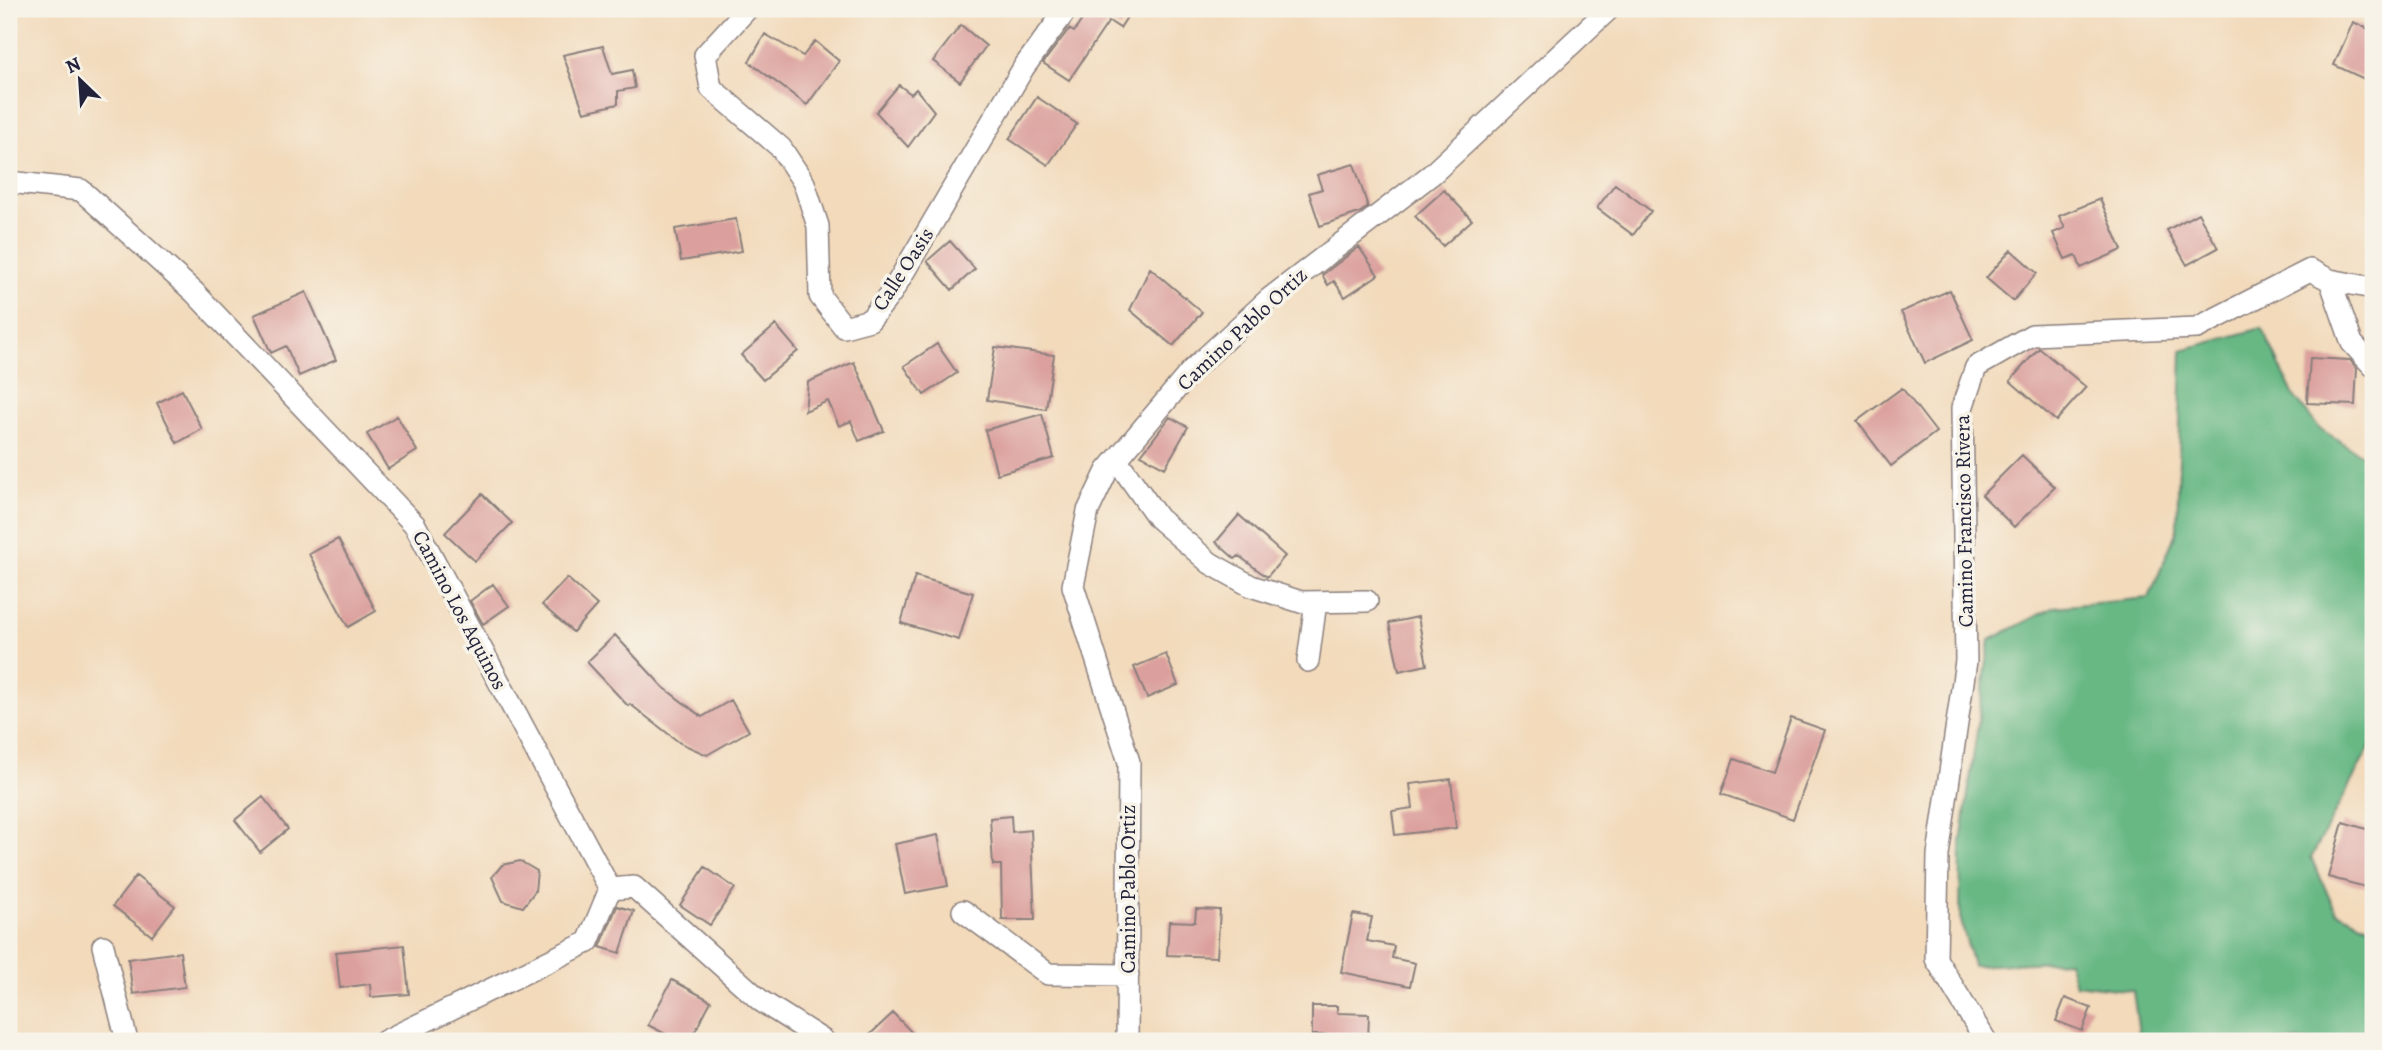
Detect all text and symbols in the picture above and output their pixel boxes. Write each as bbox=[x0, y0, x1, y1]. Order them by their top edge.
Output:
north arrow bbox=[46, 46, 116, 116]
text: N bbox=[61, 51, 85, 80]
street label: Calle Oasis bbox=[866, 222, 940, 316]
street label: Camino Pablo Ortiz bbox=[1171, 261, 1313, 397]
street label: Camino Francisco Rivera bbox=[1948, 414, 1980, 628]
street label: Camino Los Aquinos bbox=[406, 525, 514, 695]
street label: Camino Pablo Ortiz bbox=[1114, 805, 1142, 973]

